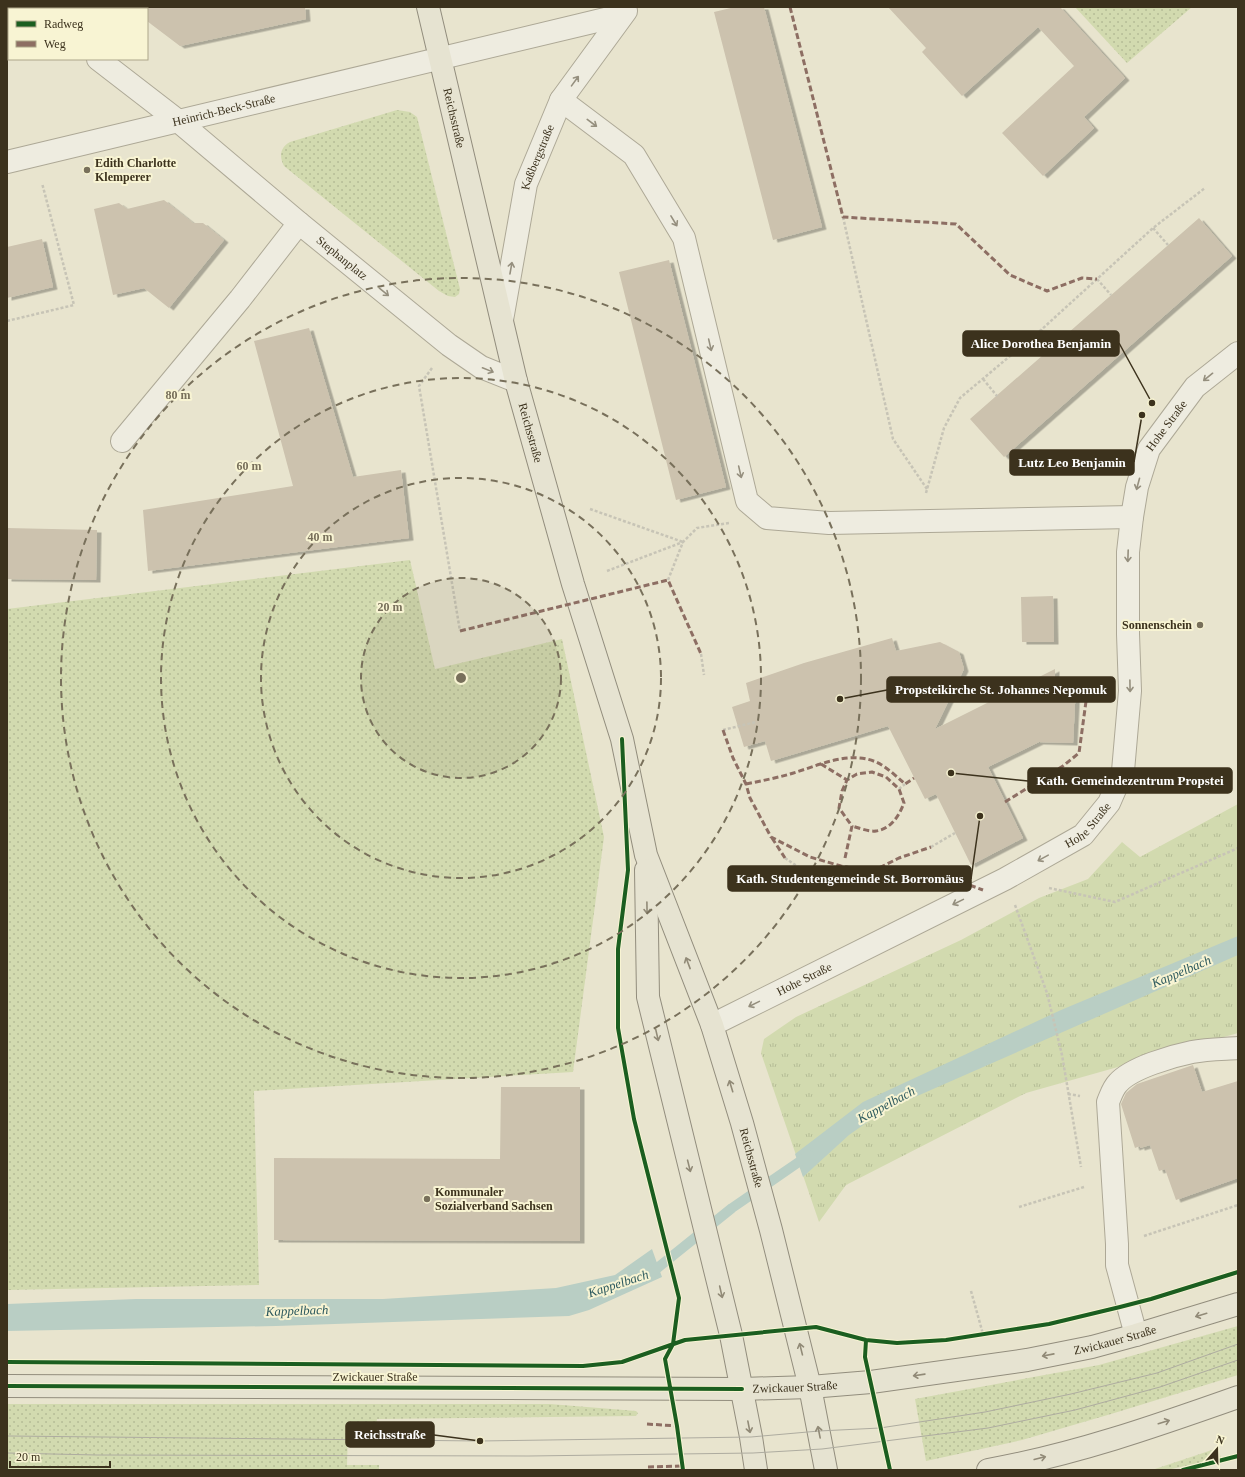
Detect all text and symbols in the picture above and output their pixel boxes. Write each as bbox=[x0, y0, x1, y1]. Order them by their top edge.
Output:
legend bbox=[8, 8, 148, 60]
text: Radweg bbox=[44, 17, 83, 31]
text: Weg bbox=[44, 37, 66, 51]
one-way arrow bbox=[571, 75, 579, 86]
street label: Reichsstraße bbox=[440, 87, 468, 149]
street label: Heinrich-Beck-Straße bbox=[171, 91, 277, 129]
one-way arrow bbox=[586, 119, 597, 127]
street label: Kaßbergstraße bbox=[518, 122, 557, 191]
place label: Edith Charlotte Klemperer bbox=[95, 156, 177, 184]
marker: Edith Charlotte Klemperer bbox=[82, 165, 92, 175]
one-way arrow bbox=[670, 215, 678, 226]
street label: Stephanplatz bbox=[314, 233, 371, 283]
one-way arrow bbox=[508, 262, 516, 275]
one-way arrow bbox=[378, 287, 389, 296]
callout: Alice Dorothea Benjamin bbox=[963, 331, 1119, 356]
text: Alice Dorothea Benjamin bbox=[971, 336, 1112, 351]
one-way arrow bbox=[707, 338, 714, 351]
one-way arrow bbox=[481, 366, 493, 374]
one-way arrow bbox=[1202, 373, 1213, 382]
text: 80 m bbox=[166, 388, 191, 402]
street label: Hohe Straße bbox=[1143, 397, 1190, 454]
street label: Reichsstraße bbox=[516, 401, 546, 464]
callout: Lutz Leo Benjamin bbox=[1010, 450, 1134, 475]
text: Lutz Leo Benjamin bbox=[1018, 455, 1127, 470]
text: 60 m bbox=[237, 459, 262, 473]
one-way arrow bbox=[737, 465, 745, 478]
one-way arrow bbox=[1134, 477, 1141, 490]
text: 40 m bbox=[308, 530, 333, 544]
one-way arrow bbox=[1125, 549, 1132, 562]
text: 20 m bbox=[378, 600, 403, 614]
place label: Sonnenschein bbox=[1122, 618, 1192, 632]
marker: Sonnenschein bbox=[1195, 620, 1205, 630]
centre of rings bbox=[454, 671, 468, 685]
callout: Propsteikirche St. Johannes Nepomuk bbox=[887, 677, 1115, 702]
one-way arrow bbox=[1126, 679, 1134, 692]
text: Propsteikirche St. Johannes Nepomuk bbox=[895, 682, 1108, 697]
callout: Kath. Gemeindezentrum Propstei bbox=[1028, 768, 1232, 793]
text: Kath. Gemeindezentrum Propstei bbox=[1036, 773, 1224, 788]
street label: Hohe Straße bbox=[1062, 800, 1114, 851]
one-way arrow bbox=[1037, 854, 1049, 862]
callout: Kath. Studentengemeinde St. Borromäus bbox=[728, 866, 971, 891]
text: Kath. Studentengemeinde St. Borromäus bbox=[736, 871, 964, 886]
one-way arrow bbox=[952, 899, 964, 907]
one-way arrow bbox=[643, 901, 651, 914]
water label: Kappelbach bbox=[1148, 952, 1213, 991]
one-way arrow bbox=[684, 958, 692, 970]
street label: Hohe Straße bbox=[774, 959, 834, 999]
one-way arrow bbox=[748, 1001, 760, 1008]
one-way arrow bbox=[654, 1028, 662, 1041]
one-way arrow bbox=[727, 1080, 734, 1093]
water label: Kappelbach bbox=[854, 1083, 917, 1126]
street label: Reichsstraße bbox=[737, 1126, 766, 1189]
one-way arrow bbox=[686, 1159, 693, 1172]
place label: Kommunaler Sozialverband Sachsen bbox=[435, 1185, 553, 1213]
marker: Kommunaler Sozialverband Sachsen bbox=[422, 1194, 432, 1204]
water label: Kappelbach bbox=[585, 1267, 650, 1301]
one-way arrow bbox=[717, 1285, 725, 1298]
water label: Kappelbach bbox=[264, 1302, 329, 1319]
one-way arrow bbox=[1194, 1312, 1207, 1319]
street label: Zwickauer Straße bbox=[1072, 1322, 1158, 1358]
one-way arrow bbox=[797, 1343, 804, 1356]
one-way arrow bbox=[1042, 1352, 1055, 1360]
street label: Zwickauer Straße bbox=[333, 1370, 417, 1384]
one-way arrow bbox=[913, 1371, 926, 1379]
street label: Zwickauer Straße bbox=[752, 1378, 838, 1396]
one-way arrow bbox=[1158, 1418, 1171, 1425]
one-way arrow bbox=[746, 1420, 754, 1433]
callout: Reichsstraße bbox=[346, 1422, 434, 1447]
one-way arrow bbox=[815, 1426, 823, 1439]
text: Reichsstraße bbox=[354, 1427, 426, 1442]
north arrow bbox=[1197, 1429, 1237, 1469]
text: N bbox=[1215, 1433, 1226, 1447]
scale bar bbox=[10, 1443, 110, 1469]
text: 20 m bbox=[16, 1450, 41, 1464]
one-way arrow bbox=[1033, 1454, 1046, 1462]

